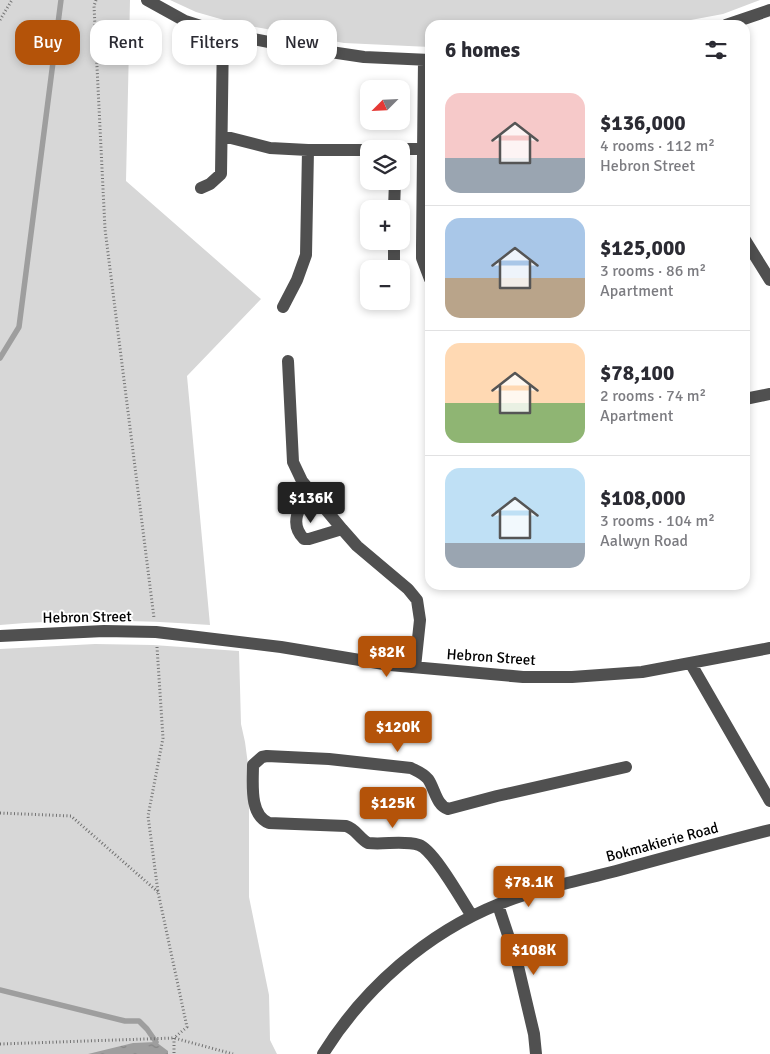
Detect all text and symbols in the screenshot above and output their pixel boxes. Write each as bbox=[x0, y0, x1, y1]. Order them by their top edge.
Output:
chip: Buy bbox=[15, 20, 80, 65]
chip: Rent bbox=[90, 20, 162, 65]
chip: Filters bbox=[172, 20, 257, 65]
chip: New bbox=[267, 20, 337, 65]
icon: filters bbox=[702, 36, 730, 64]
text: 6 homes bbox=[445, 37, 520, 63]
north arrow bbox=[360, 80, 410, 130]
map controls bbox=[360, 80, 410, 310]
text: $136,000 bbox=[600, 110, 686, 136]
icon: home bbox=[485, 113, 545, 173]
text: 4 rooms · 112 m² bbox=[600, 136, 715, 156]
button: layers bbox=[360, 140, 410, 190]
text: Hebron Street bbox=[600, 156, 695, 176]
button: + bbox=[360, 200, 410, 250]
text: $125,000 bbox=[600, 235, 686, 261]
icon: home bbox=[485, 238, 545, 298]
button: − bbox=[360, 260, 410, 310]
text: 3 rooms · 86 m² bbox=[600, 261, 706, 281]
text: Apartment bbox=[600, 281, 673, 301]
text: $78,100 bbox=[600, 360, 674, 386]
icon: home bbox=[485, 363, 545, 423]
text: 2 rooms · 74 m² bbox=[600, 386, 706, 406]
text: Apartment bbox=[600, 406, 673, 426]
pin: $136K bbox=[276, 482, 346, 524]
text: $108,000 bbox=[600, 485, 686, 511]
text: $136K bbox=[289, 488, 333, 508]
icon: home bbox=[485, 488, 545, 548]
text: 3 rooms · 104 m² bbox=[600, 511, 715, 531]
text: Aalwyn Road bbox=[600, 531, 688, 551]
street label: Hebron Street bbox=[42, 607, 132, 627]
pin: $82K bbox=[357, 636, 417, 678]
text: $82K bbox=[369, 642, 405, 662]
street label: Hebron Street bbox=[446, 645, 536, 669]
pin: $120K bbox=[363, 710, 433, 753]
text: $120K bbox=[376, 717, 420, 737]
pin: $125K bbox=[358, 786, 428, 829]
text: $125K bbox=[371, 793, 415, 813]
street label: Bokmakierie Road bbox=[604, 818, 720, 866]
pin: $78.1K bbox=[488, 866, 570, 908]
text: $78.1K bbox=[504, 872, 554, 892]
pin: $108K bbox=[499, 934, 569, 976]
text: $108K bbox=[512, 940, 556, 960]

